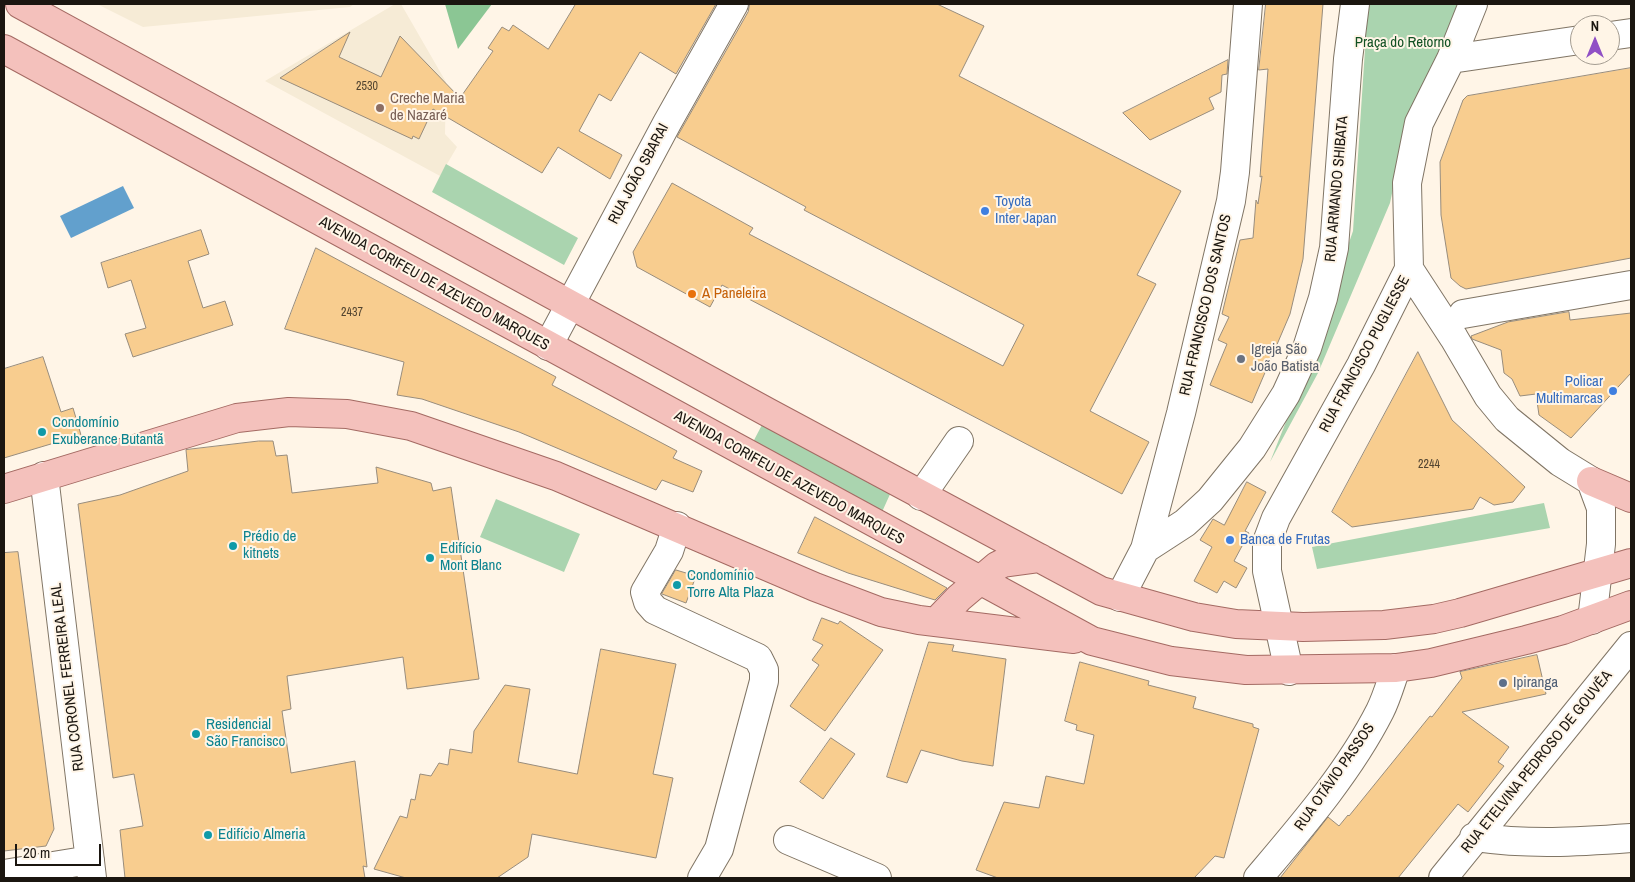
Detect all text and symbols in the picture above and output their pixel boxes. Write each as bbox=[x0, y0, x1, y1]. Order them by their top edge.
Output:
north arrow bbox=[1570, 15, 1620, 65]
text: N bbox=[1591, 17, 1599, 35]
park label: Praça do Retorno bbox=[1355, 34, 1451, 52]
house number: 2530 bbox=[356, 80, 378, 94]
place label: Creche Maria de Nazaré bbox=[390, 90, 465, 125]
marker: Creche Maria de Nazaré bbox=[374, 102, 386, 114]
street label: RUA ARMANDO SHIBATA bbox=[1322, 115, 1352, 263]
street label: RUA JOÃO SBARAI bbox=[605, 121, 673, 227]
place label: Toyota Inter Japan bbox=[995, 193, 1057, 228]
marker: Toyota Inter Japan bbox=[979, 205, 991, 217]
street label: AVENIDA CORIFEU DE AZEVEDO MARQUES bbox=[316, 213, 552, 355]
street label: RUA FRANCISCO DOS SANTOS bbox=[1176, 213, 1236, 397]
street label: RUA FRANCISCO PUGLIESSE bbox=[1316, 273, 1414, 435]
place label: A Paneleira bbox=[702, 285, 766, 303]
marker: A Paneleira bbox=[686, 288, 698, 300]
house number: 2437 bbox=[341, 306, 363, 320]
place label: Igreja São João Batista bbox=[1251, 341, 1319, 376]
marker: Igreja São João Batista bbox=[1235, 353, 1247, 365]
place label: Policar Multimarcas bbox=[1536, 373, 1603, 408]
marker: Policar Multimarcas bbox=[1607, 385, 1619, 397]
street label: AVENIDA CORIFEU DE AZEVEDO MARQUES bbox=[671, 407, 907, 549]
place label: Condomínio Exuberance Butantã bbox=[52, 414, 163, 449]
marker: Condomínio Exuberance Butantã bbox=[36, 426, 48, 438]
house number: 2244 bbox=[1418, 458, 1440, 472]
place label: Prédio de kitnets bbox=[243, 528, 296, 563]
place label: Banca de Frutas bbox=[1240, 531, 1330, 549]
marker: Banca de Frutas bbox=[1224, 534, 1236, 546]
marker: Prédio de kitnets bbox=[227, 540, 239, 552]
place label: Edifício Mont Blanc bbox=[440, 540, 502, 575]
marker: Edifício Mont Blanc bbox=[424, 552, 436, 564]
place label: Condomínio Torre Alta Plaza bbox=[687, 567, 774, 602]
marker: Condomínio Torre Alta Plaza bbox=[671, 579, 683, 591]
street label: RUA CORONEL FERREIRA LEAL bbox=[48, 582, 88, 772]
street label: RUA ETELVINA PEDROSO DE GOUVÊA bbox=[1458, 667, 1616, 857]
place label: Ipiranga bbox=[1513, 674, 1558, 692]
marker: Ipiranga bbox=[1497, 677, 1509, 689]
place label: Residencial São Francisco bbox=[206, 716, 285, 751]
street label: RUA OTÁVIO PASSOS bbox=[1291, 720, 1379, 834]
marker: Residencial São Francisco bbox=[190, 728, 202, 740]
place label: Edifício Almeria bbox=[218, 826, 306, 844]
marker: Edifício Almeria bbox=[202, 829, 214, 841]
scale bar bbox=[18, 834, 104, 866]
text: 20 m bbox=[23, 842, 50, 863]

